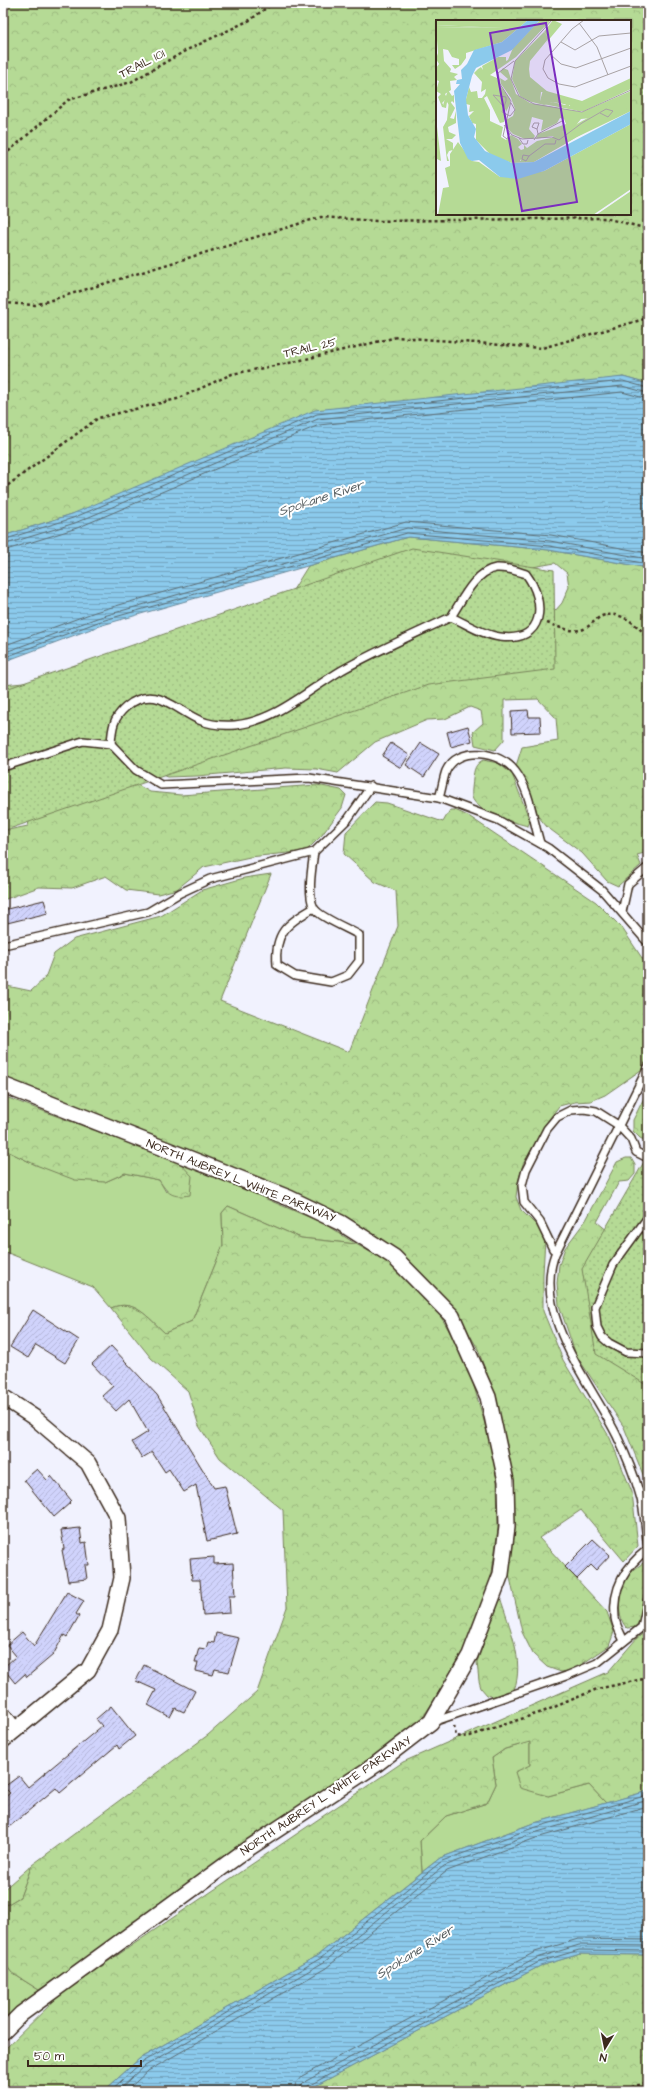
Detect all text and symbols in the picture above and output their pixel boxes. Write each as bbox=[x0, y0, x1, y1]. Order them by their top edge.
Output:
inset map bbox=[436, 20, 631, 215]
street label: TRAIL 101 bbox=[116, 45, 168, 83]
street label: TRAIL 25 bbox=[282, 334, 339, 362]
water label: Spokane River bbox=[276, 475, 368, 520]
street label: NORTH AUBREY L WHITE PARKWAY bbox=[144, 1135, 339, 1227]
street label: NORTH AUBREY L WHITE PARKWAY bbox=[237, 1732, 415, 1860]
water label: Spokane River bbox=[373, 1920, 459, 1983]
north arrow bbox=[585, 2028, 625, 2068]
scale bar bbox=[28, 2042, 141, 2068]
text: 50 m bbox=[34, 2048, 65, 2065]
text: N bbox=[599, 2049, 608, 2065]

